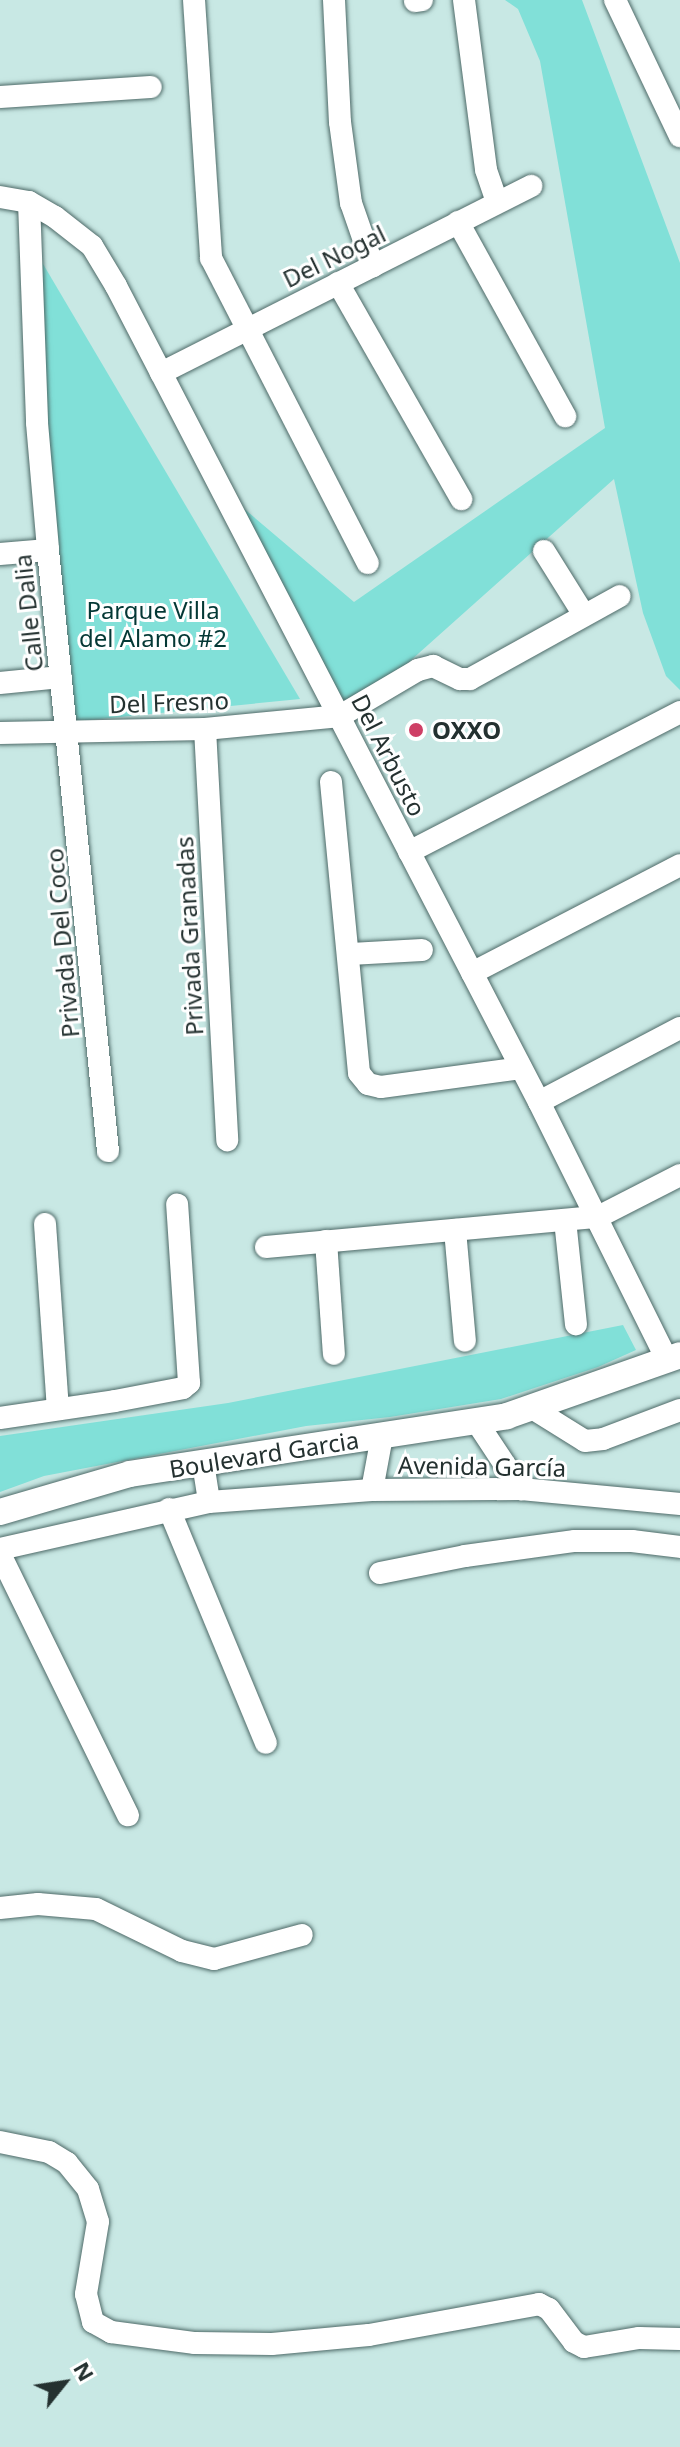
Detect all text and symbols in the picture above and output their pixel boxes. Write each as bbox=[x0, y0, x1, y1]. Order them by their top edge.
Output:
street label: Del Nogal bbox=[278, 219, 390, 293]
street label: Calle Dalia bbox=[8, 553, 48, 673]
park label: Parque Villa del Alamo #2 bbox=[79, 596, 227, 652]
street label: Del Fresno bbox=[109, 686, 229, 718]
street label: Del Arbusto bbox=[346, 689, 432, 821]
place label: OXXO bbox=[432, 716, 501, 744]
marker: OXXO bbox=[407, 721, 425, 739]
street label: Privada Granadas bbox=[169, 836, 209, 1036]
street label: Privada Del Coco bbox=[39, 847, 85, 1039]
street label: Boulevard Garcia bbox=[167, 1425, 361, 1483]
street label: Avenida García bbox=[398, 1450, 566, 1482]
north arrow bbox=[24, 2343, 104, 2423]
text: N bbox=[67, 2356, 102, 2386]

